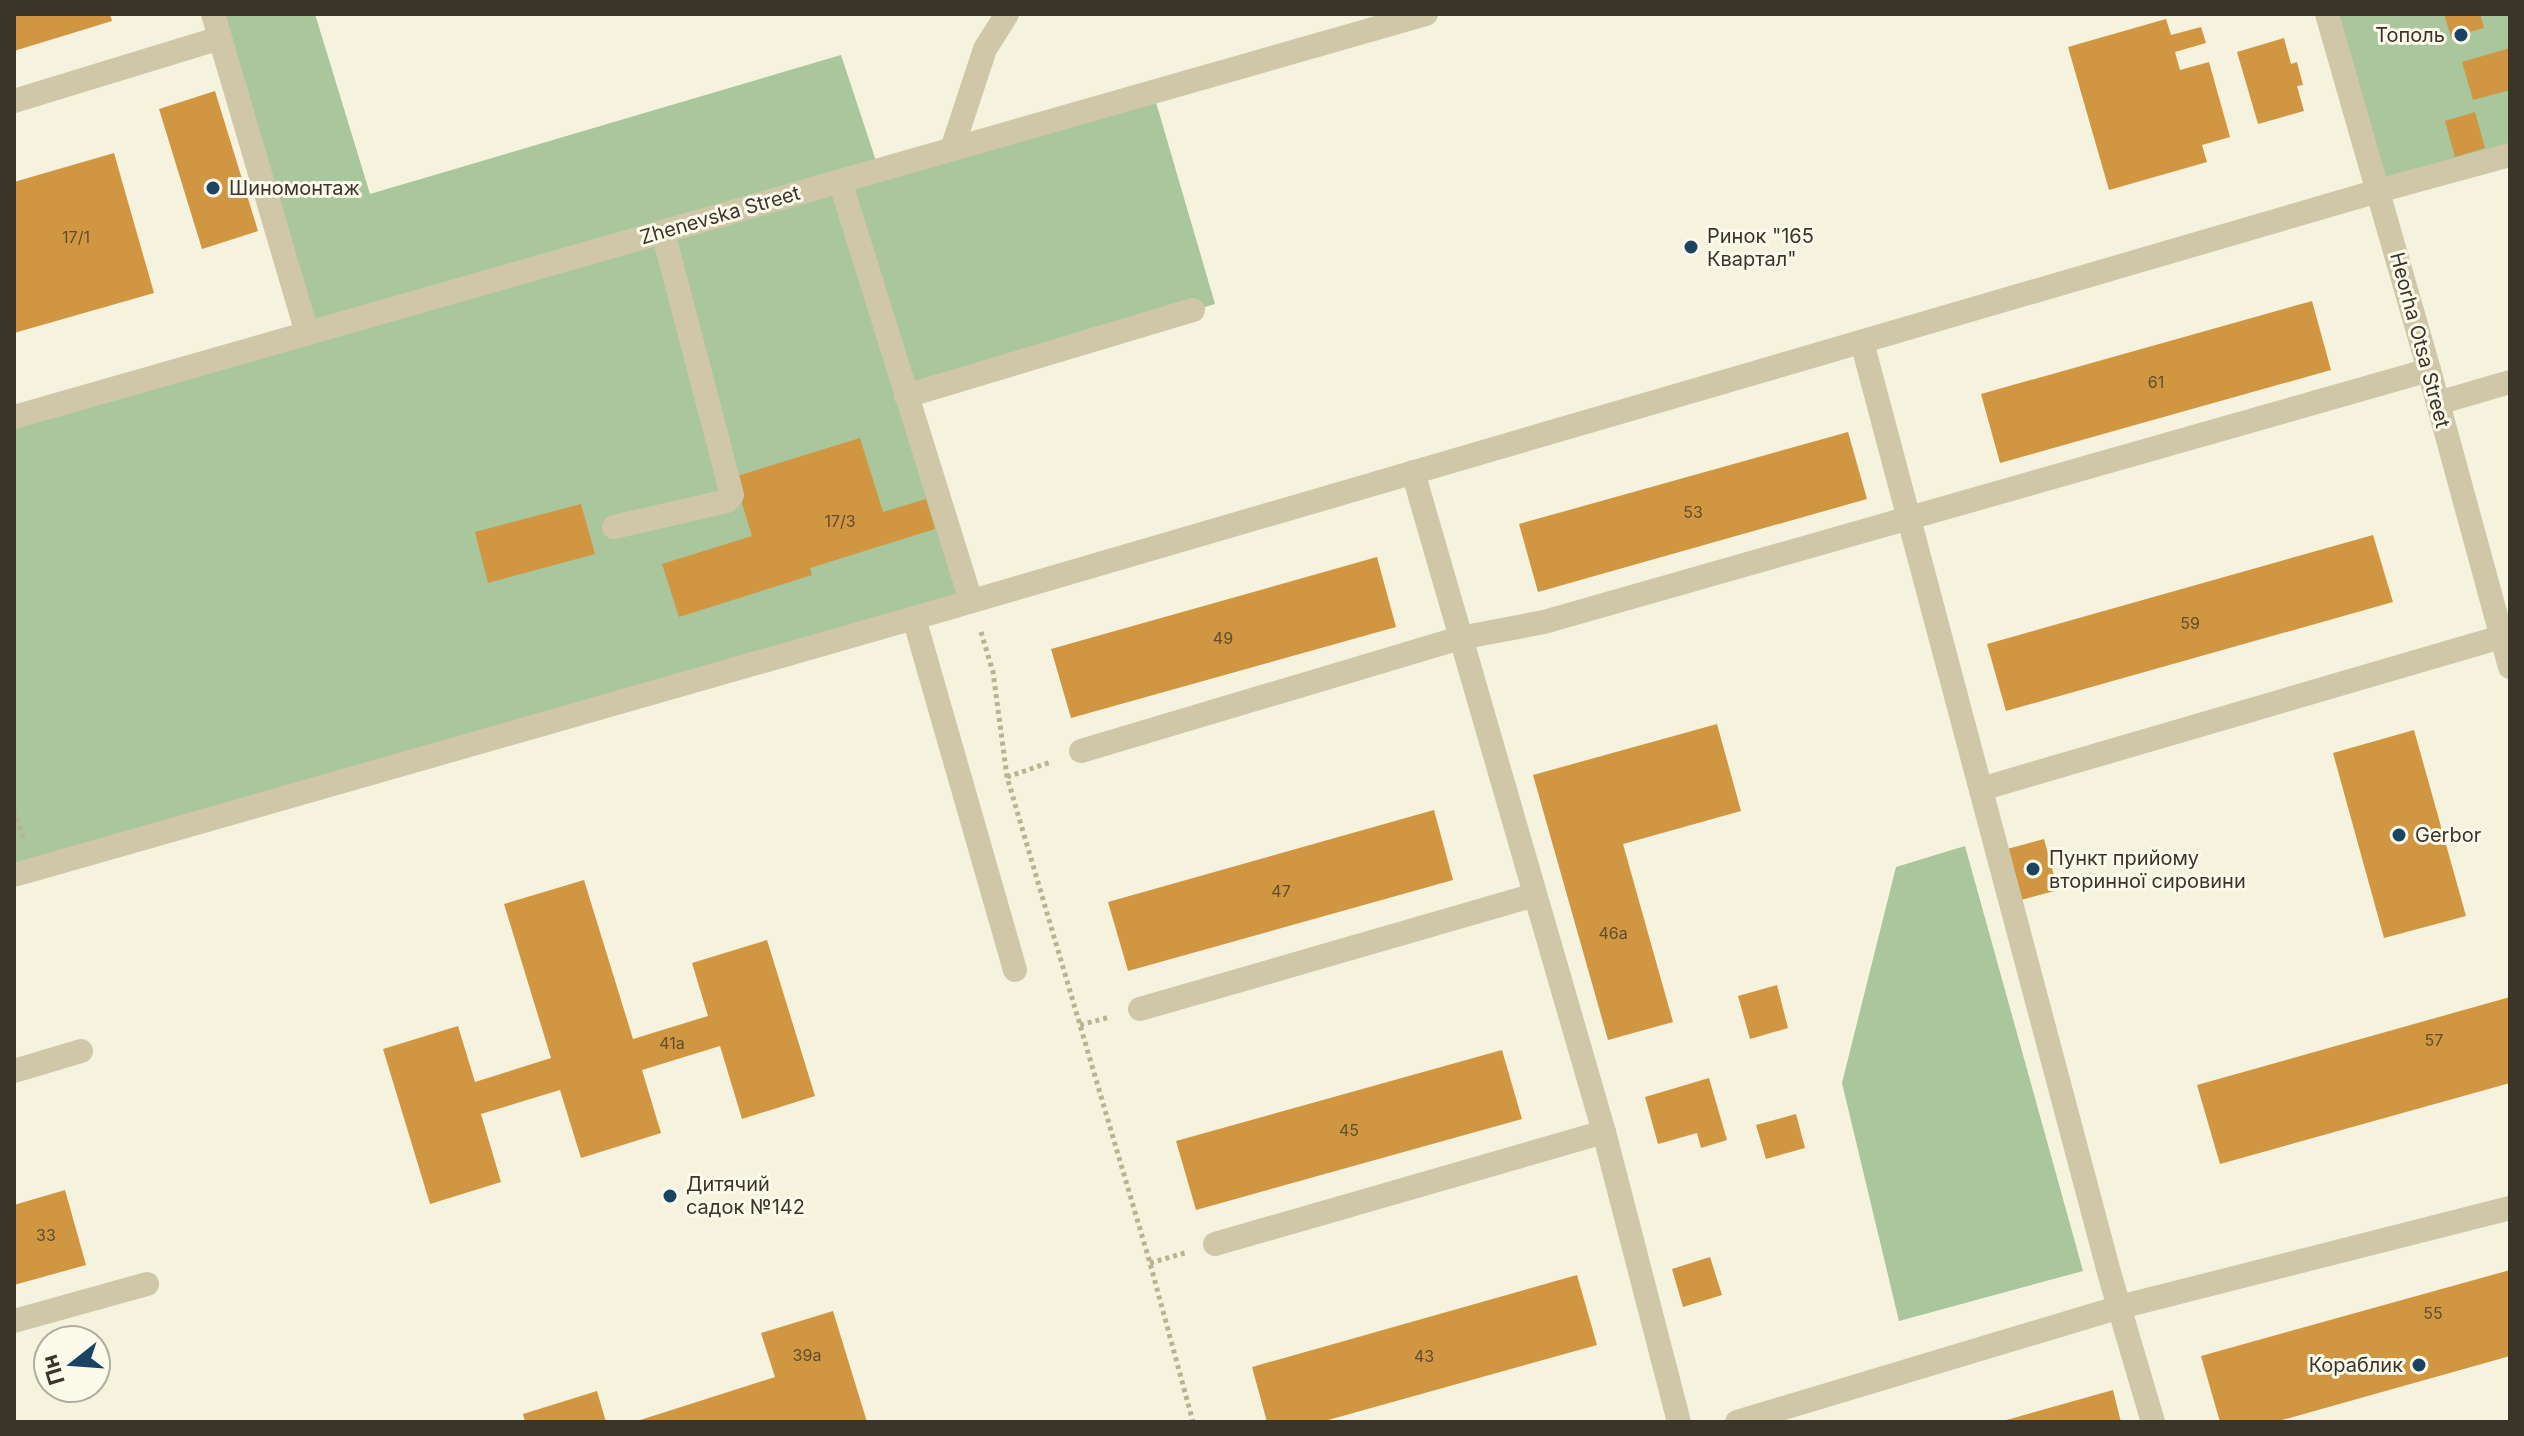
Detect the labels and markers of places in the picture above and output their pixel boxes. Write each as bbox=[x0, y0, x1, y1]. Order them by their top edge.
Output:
place label: Тополь bbox=[2375, 23, 2445, 47]
marker: Тополь bbox=[2452, 26, 2470, 44]
place label: Шиномонтаж bbox=[229, 176, 360, 200]
marker: Шиномонтаж bbox=[204, 179, 222, 197]
place label: Ринок "165 Квартал" bbox=[1707, 224, 1814, 271]
marker: Ринок "165 Квартал" bbox=[1682, 238, 1700, 256]
place label: Gerbor bbox=[2415, 823, 2482, 847]
marker: Gerbor bbox=[2390, 826, 2408, 844]
place label: Пункт прийому вторинної сировини bbox=[2049, 846, 2246, 893]
marker: Пункт прийому вторинної сировини bbox=[2024, 860, 2042, 878]
place label: Дитячий садок №142 bbox=[686, 1172, 805, 1219]
marker: Дитячий садок №142 bbox=[661, 1187, 679, 1205]
place label: Кораблик bbox=[2309, 1353, 2403, 1377]
marker: Кораблик bbox=[2410, 1356, 2428, 1374]

